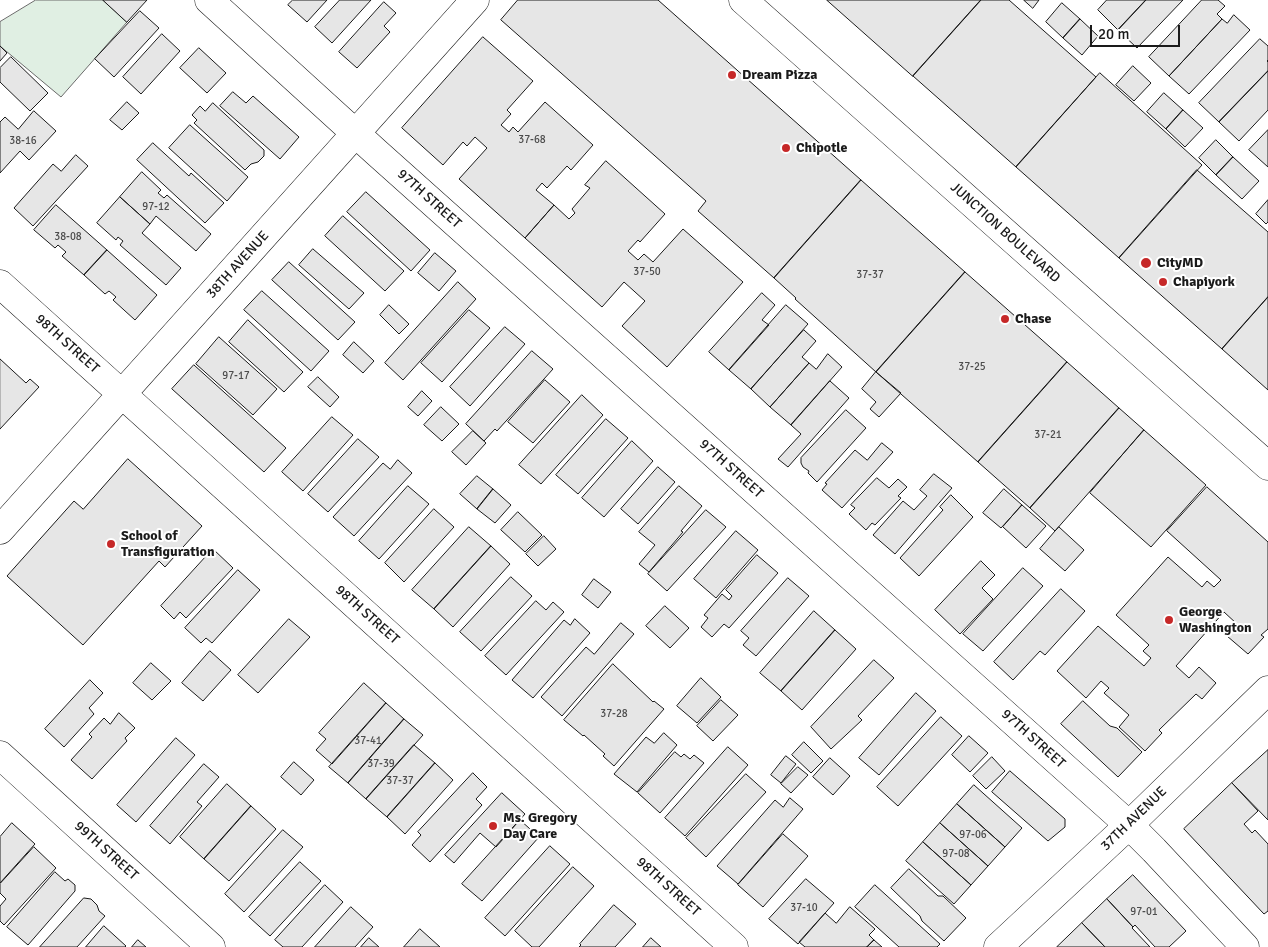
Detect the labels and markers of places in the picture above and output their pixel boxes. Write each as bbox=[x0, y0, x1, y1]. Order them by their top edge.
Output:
place label: Dream Pizza bbox=[742, 67, 817, 83]
marker: Dream Pizza bbox=[726, 69, 738, 81]
place label: Chipotle bbox=[796, 140, 848, 156]
marker: Chipotle bbox=[780, 142, 792, 154]
place label: CityMD bbox=[1157, 255, 1203, 271]
marker: CityMD bbox=[1139, 256, 1153, 270]
place label: Chapiyork bbox=[1173, 274, 1235, 290]
marker: Chapiyork bbox=[1157, 276, 1169, 288]
place label: Chase bbox=[1015, 311, 1051, 327]
marker: Chase bbox=[999, 313, 1011, 325]
place label: School of Transfiguration bbox=[121, 528, 215, 560]
marker: School of Transfiguration bbox=[105, 538, 117, 550]
place label: George Washington bbox=[1179, 604, 1252, 636]
marker: George Washington bbox=[1163, 614, 1175, 626]
place label: Ms. Gregory Day Care bbox=[503, 810, 577, 842]
marker: Ms. Gregory Day Care bbox=[487, 820, 499, 832]

